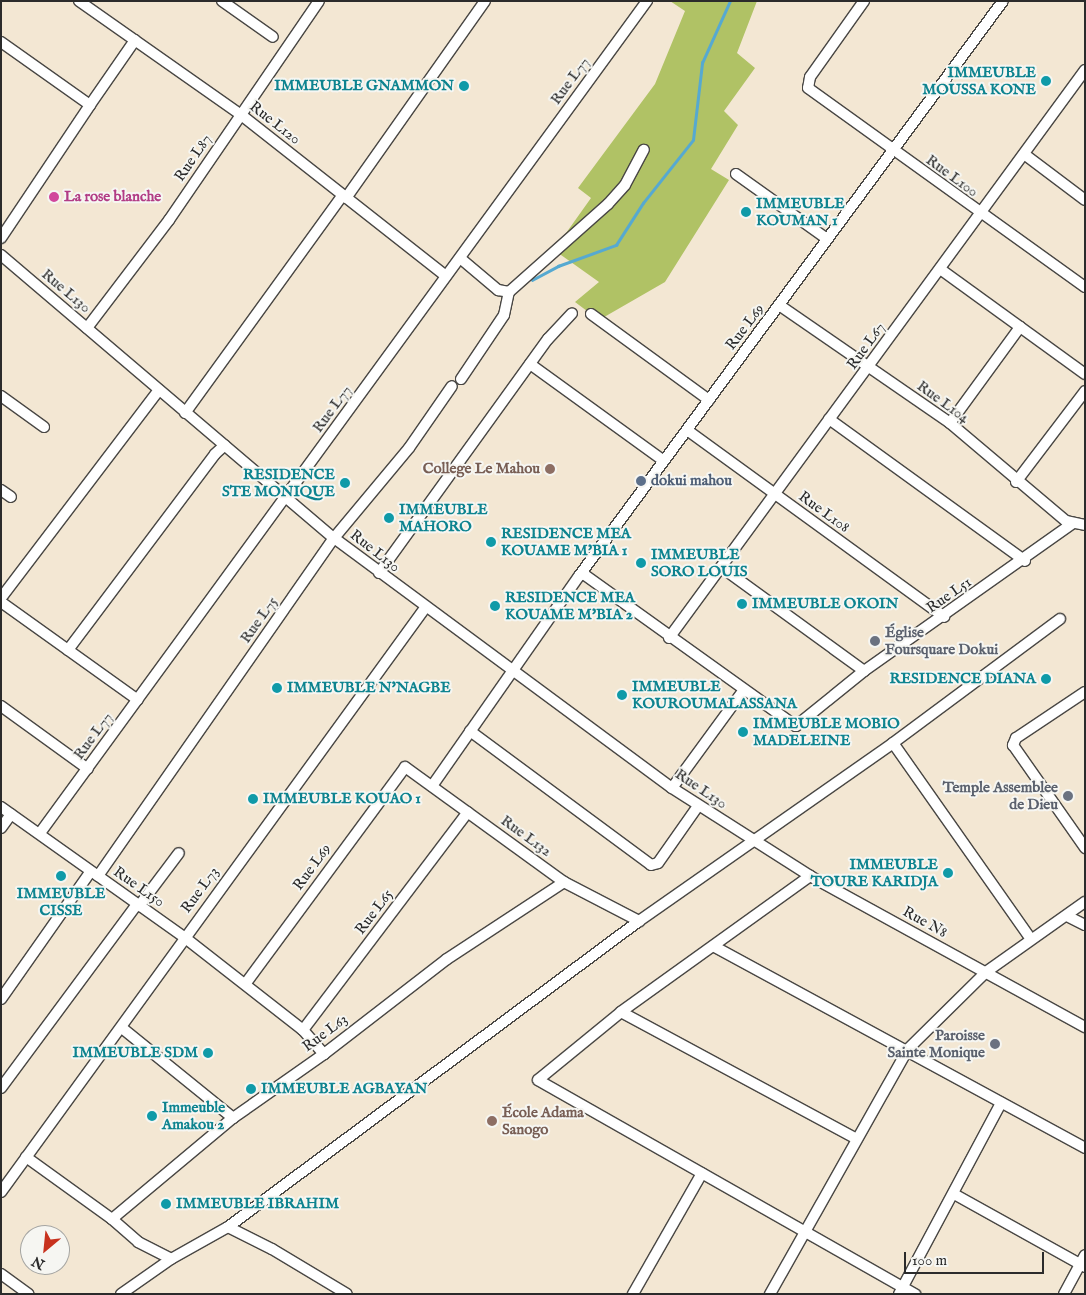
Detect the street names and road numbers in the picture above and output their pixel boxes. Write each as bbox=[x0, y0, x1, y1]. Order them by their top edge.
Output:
street label: Rue L77 bbox=[547, 54, 593, 108]
street label: Rue L120 bbox=[246, 97, 304, 149]
street label: Rue L87 bbox=[171, 131, 215, 185]
street label: Rue L100 bbox=[922, 151, 982, 201]
street label: Rue L130 bbox=[38, 265, 94, 317]
street label: Rue L69 bbox=[722, 300, 768, 354]
street label: Rue L67 bbox=[843, 319, 889, 373]
street label: Rue L104 bbox=[913, 377, 973, 427]
street label: Rue L77 bbox=[309, 382, 355, 436]
street label: Rue L108 bbox=[795, 487, 853, 537]
street label: Rue L130 bbox=[346, 526, 404, 576]
street label: Rue L51 bbox=[923, 573, 975, 617]
street label: Rue L75 bbox=[237, 593, 281, 647]
street label: Rue L77 bbox=[70, 709, 116, 763]
street label: Rue L130 bbox=[672, 765, 730, 813]
street label: Rue L132 bbox=[497, 812, 555, 860]
street label: Rue L69 bbox=[289, 840, 335, 894]
street label: Rue L150 bbox=[110, 863, 168, 911]
street label: Rue L73 bbox=[177, 863, 223, 917]
street label: Rue L65 bbox=[351, 886, 397, 938]
street label: Rue N8 bbox=[900, 902, 950, 942]
street label: Rue L63 bbox=[299, 1010, 351, 1056]

